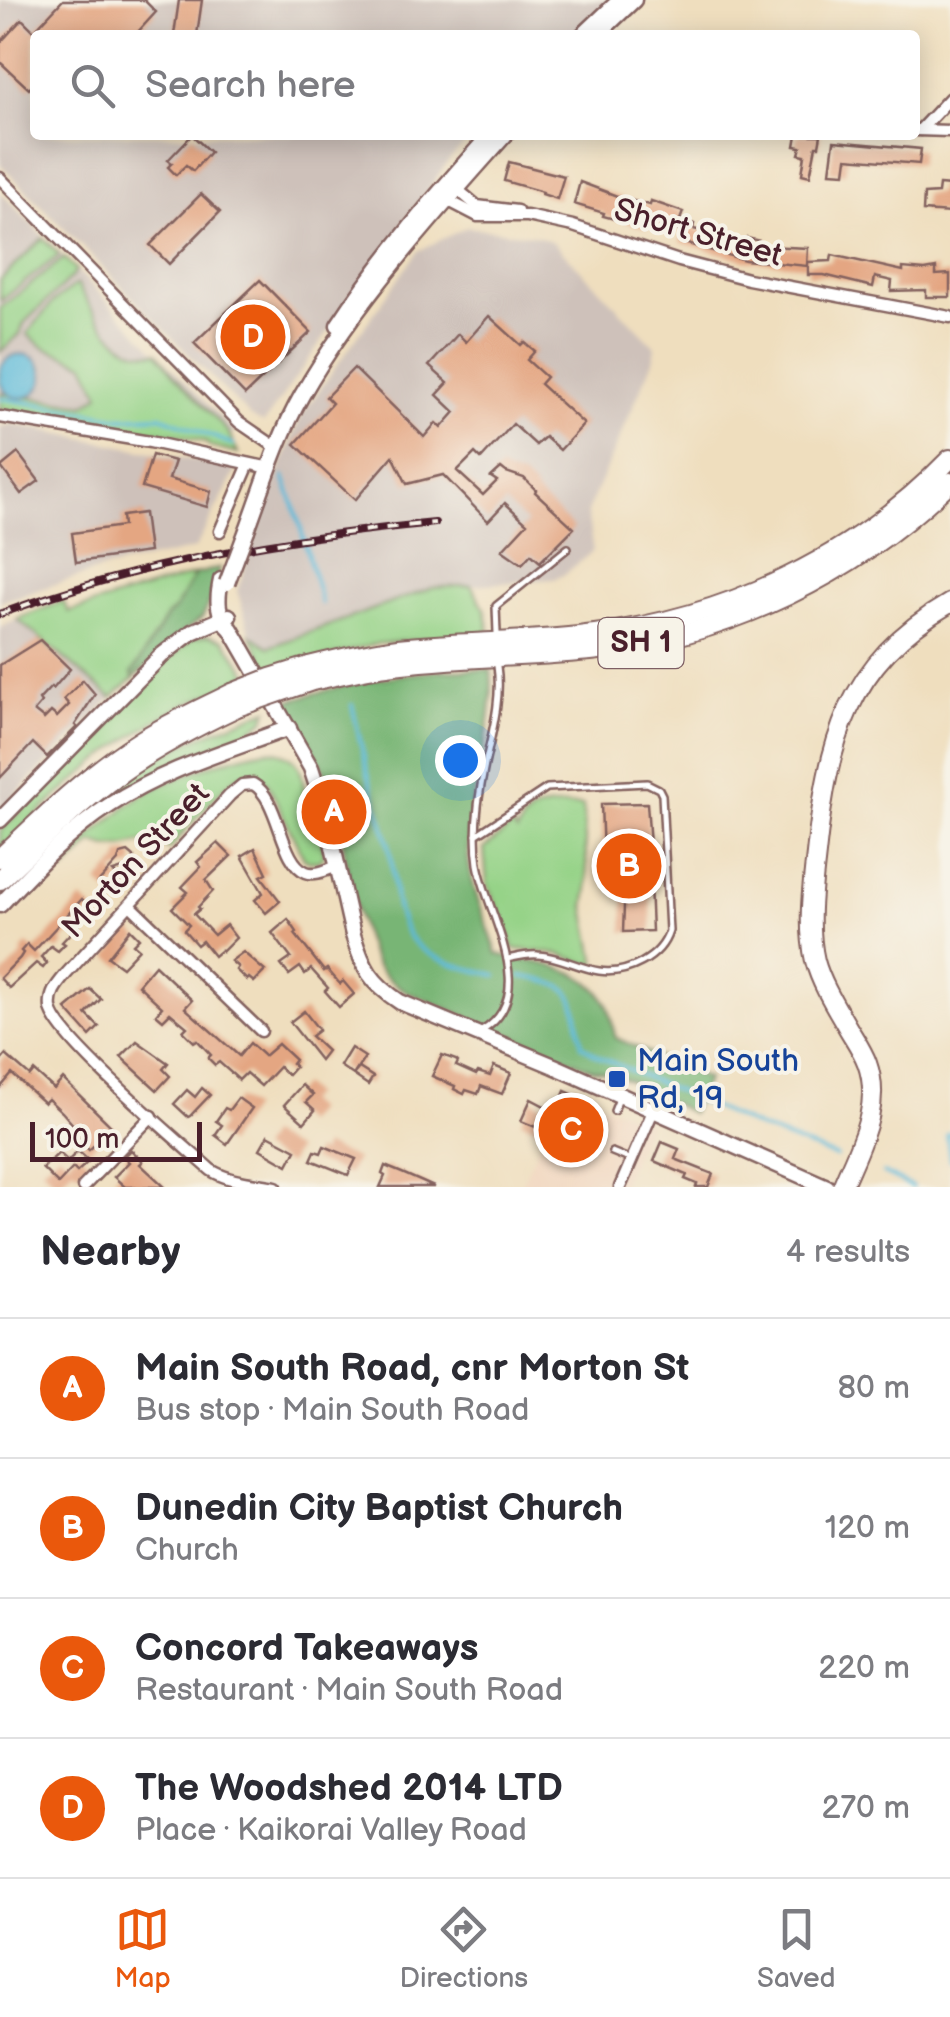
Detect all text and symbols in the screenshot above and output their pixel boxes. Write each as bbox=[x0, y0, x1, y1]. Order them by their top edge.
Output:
search box bbox=[30, 30, 920, 140]
icon: search bbox=[65, 58, 120, 113]
text: Search here bbox=[145, 63, 356, 108]
street label: Short Street bbox=[610, 190, 787, 276]
pin: D bbox=[220, 300, 286, 374]
road number: SH 1 bbox=[598, 618, 684, 668]
your location bbox=[435, 735, 486, 786]
pin: A bbox=[302, 774, 366, 850]
street label: Morton Street bbox=[54, 775, 218, 947]
pin: B bbox=[596, 828, 662, 904]
place label: Main South Rd, 19 bbox=[637, 1042, 799, 1118]
marker: Main South Rd, 19 bbox=[606, 1068, 628, 1090]
pin: C bbox=[538, 1092, 604, 1168]
scale bar bbox=[30, 1117, 202, 1162]
text: 100 m bbox=[45, 1123, 119, 1156]
text: Nearby bbox=[40, 1227, 180, 1278]
text: 4 results bbox=[786, 1233, 910, 1272]
text: Main South Road, cnr Morton St bbox=[135, 1346, 689, 1391]
text: A bbox=[63, 1369, 82, 1408]
text: 80 m bbox=[837, 1369, 910, 1408]
text: Bus stop · Main South Road bbox=[135, 1391, 529, 1430]
text: Dunedin City Baptist Church bbox=[135, 1486, 623, 1531]
text: B bbox=[61, 1509, 84, 1548]
text: 120 m bbox=[825, 1509, 910, 1548]
text: Church bbox=[135, 1531, 239, 1570]
text: Concord Takeaways bbox=[135, 1626, 478, 1671]
text: C bbox=[61, 1649, 84, 1688]
text: 220 m bbox=[818, 1649, 910, 1688]
text: Restaurant · Main South Road bbox=[135, 1671, 563, 1710]
text: The Woodshed 2014 LTD bbox=[135, 1766, 563, 1811]
text: D bbox=[61, 1789, 84, 1828]
text: 270 m bbox=[821, 1789, 910, 1828]
text: Place · Kaikorai Valley Road bbox=[135, 1811, 527, 1850]
tab: Map bbox=[114, 1902, 171, 1995]
tab: Directions bbox=[399, 1902, 528, 1995]
tab: Saved bbox=[757, 1902, 836, 1995]

